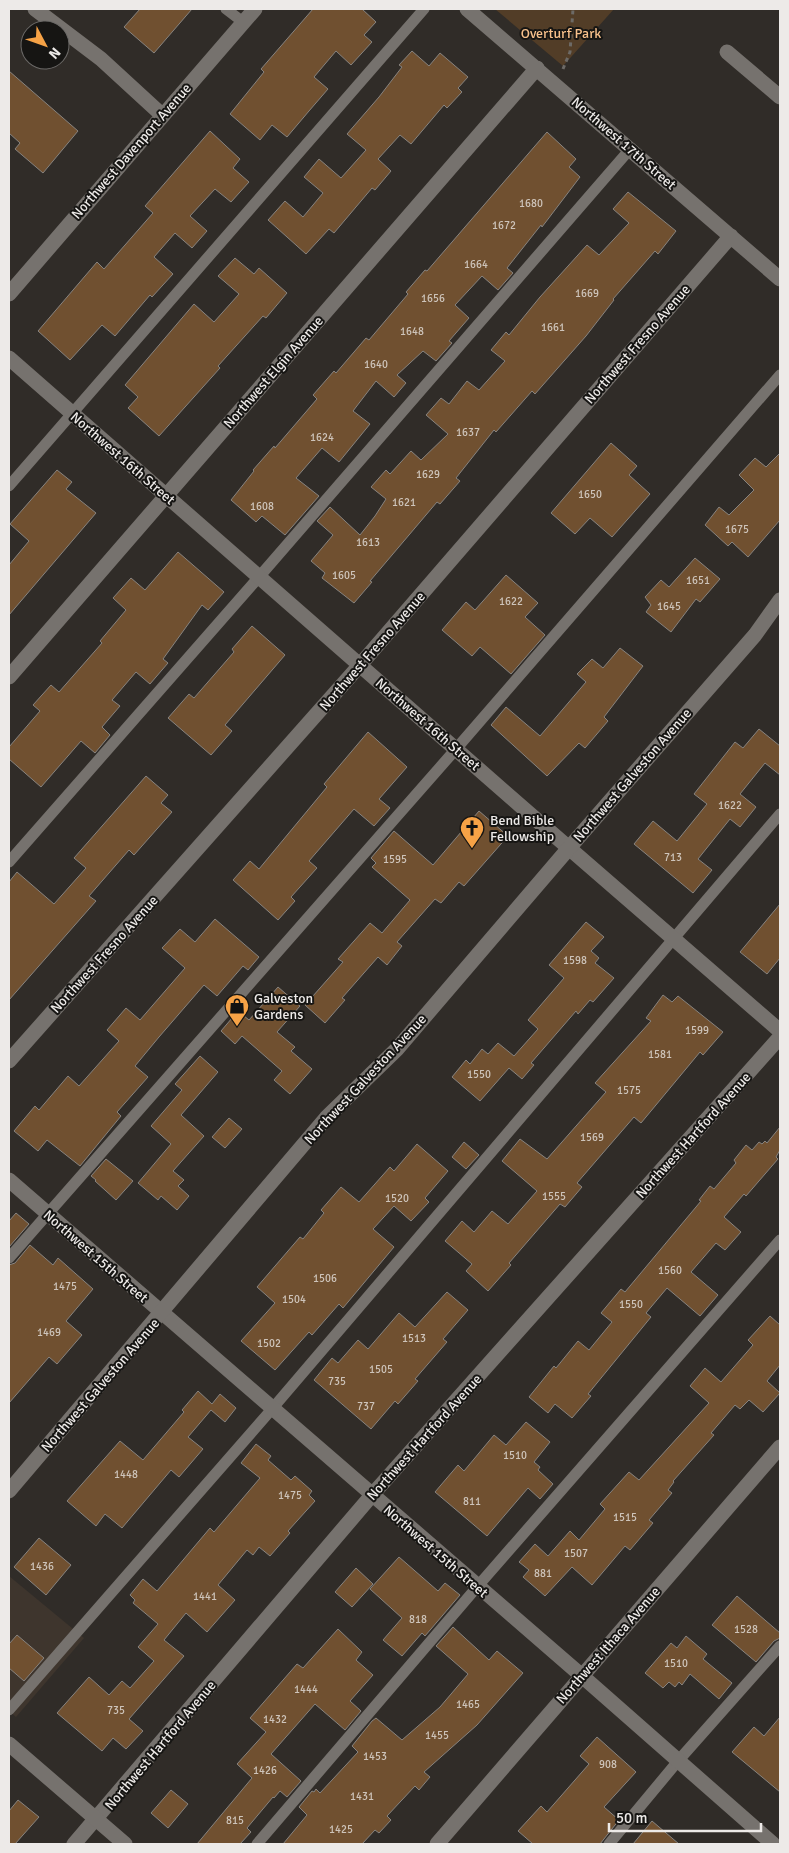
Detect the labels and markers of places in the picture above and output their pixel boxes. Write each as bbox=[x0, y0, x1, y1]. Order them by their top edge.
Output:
place label: Bend Bible Fellowship bbox=[490, 812, 554, 845]
church icon: Bend Bible Fellowship bbox=[459, 815, 485, 849]
place label: Galveston Gardens bbox=[254, 990, 313, 1023]
shop icon: Galveston Gardens bbox=[224, 993, 250, 1027]

